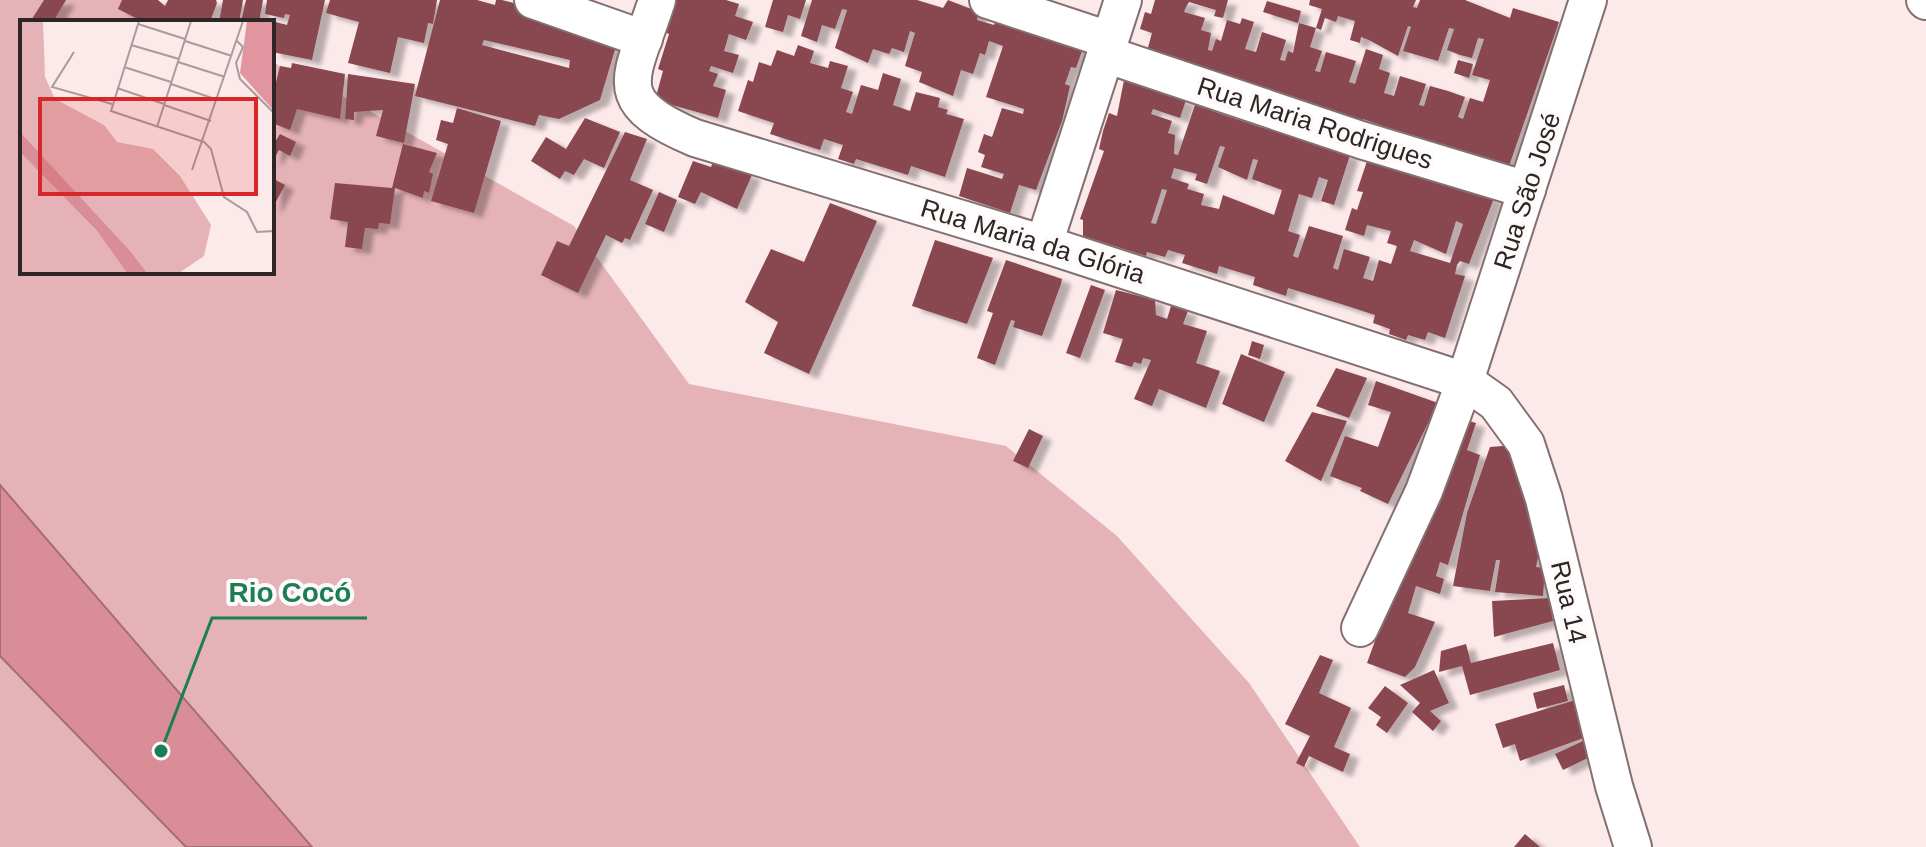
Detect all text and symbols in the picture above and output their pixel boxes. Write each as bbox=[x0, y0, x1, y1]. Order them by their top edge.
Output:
inset map bbox=[20, 20, 274, 274]
street label: Rua Maria Rodrigues bbox=[1194, 71, 1436, 175]
street label: Rua São José bbox=[1487, 109, 1567, 273]
street label: Rua Maria da Glória bbox=[917, 193, 1149, 290]
street label: Rua 14 bbox=[1545, 558, 1593, 646]
callout: Rio Cocó bbox=[212, 566, 367, 618]
text: Rio Cocó bbox=[229, 577, 351, 608]

